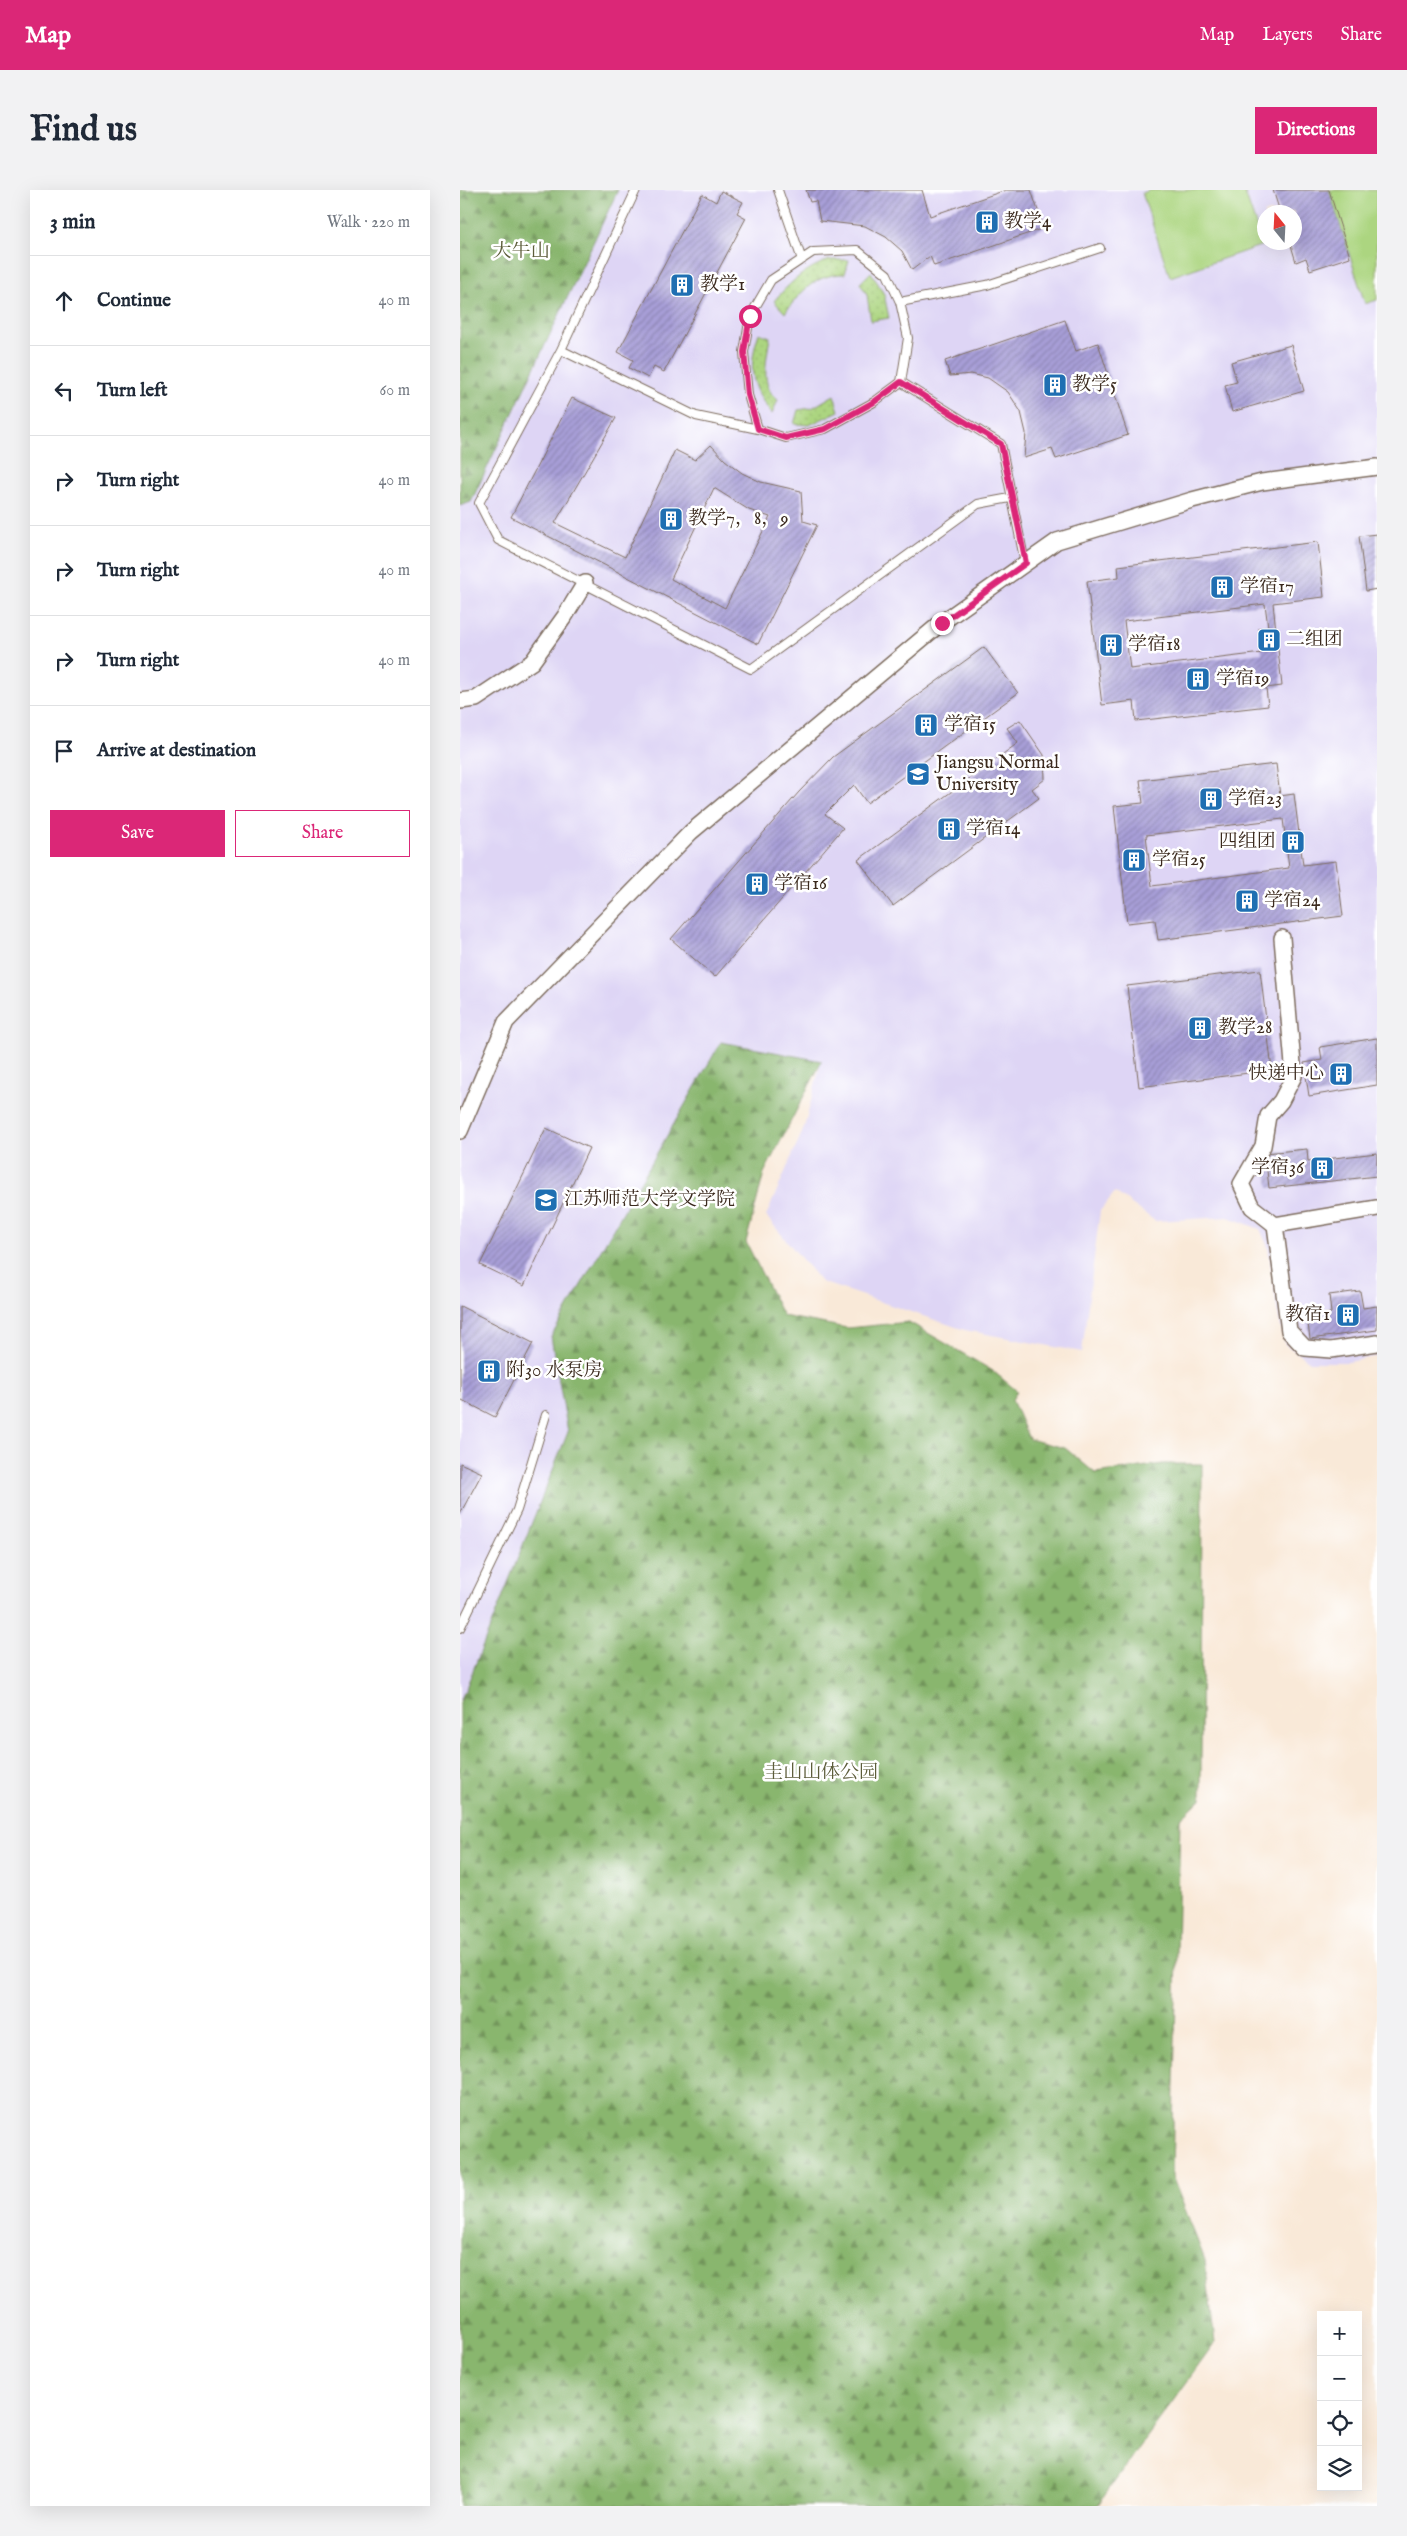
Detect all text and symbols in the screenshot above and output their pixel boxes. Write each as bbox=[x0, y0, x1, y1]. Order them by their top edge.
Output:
text: Map bbox=[25, 20, 71, 51]
text: Map bbox=[1200, 24, 1234, 47]
text: Layers bbox=[1262, 24, 1313, 47]
text: Share bbox=[1341, 24, 1382, 47]
button: Directions bbox=[1255, 107, 1377, 154]
text: Find us bbox=[30, 108, 137, 153]
north arrow bbox=[1257, 205, 1302, 250]
text: 3 min bbox=[50, 209, 95, 236]
building icon: 教学4 bbox=[974, 209, 1000, 235]
place label: 教学4 bbox=[1004, 210, 1052, 234]
text: Walk · 220 m bbox=[327, 213, 410, 233]
park label: 大牛山 bbox=[492, 240, 550, 264]
building icon: 教学1 bbox=[669, 272, 695, 298]
place label: 教学1 bbox=[700, 273, 745, 297]
icon: ahead bbox=[50, 287, 78, 315]
text: Continue bbox=[97, 289, 171, 313]
text: 40 m bbox=[378, 291, 410, 311]
route start bbox=[739, 305, 762, 328]
building icon: 教学5 bbox=[1042, 372, 1068, 398]
place label: 教学5 bbox=[1072, 373, 1117, 397]
icon: left bbox=[50, 377, 78, 405]
text: Turn left bbox=[97, 379, 168, 403]
text: 60 m bbox=[380, 381, 410, 401]
icon: right bbox=[50, 467, 78, 495]
text: Turn right bbox=[97, 469, 179, 493]
text: 40 m bbox=[378, 471, 410, 491]
building icon: 教学7，8，9 bbox=[658, 506, 684, 532]
place label: 教学7，8，9 bbox=[688, 507, 789, 531]
icon: right bbox=[50, 557, 78, 585]
text: Turn right bbox=[97, 559, 179, 583]
text: 40 m bbox=[378, 561, 410, 581]
building icon: 学宿17 bbox=[1209, 574, 1235, 600]
place label: 学宿17 bbox=[1240, 575, 1294, 599]
route end bbox=[931, 612, 954, 635]
building icon: 二组团 bbox=[1256, 627, 1282, 653]
place label: 二组团 bbox=[1286, 628, 1343, 652]
building icon: 学宿18 bbox=[1098, 632, 1124, 658]
place label: 学宿18 bbox=[1128, 633, 1181, 657]
icon: right bbox=[50, 647, 78, 675]
text: Turn right bbox=[97, 649, 179, 673]
text: 40 m bbox=[378, 651, 410, 671]
building icon: 学宿19 bbox=[1185, 666, 1211, 692]
place label: 学宿19 bbox=[1216, 667, 1269, 691]
building icon: 学宿15 bbox=[913, 712, 939, 738]
place label: 学宿15 bbox=[944, 713, 996, 737]
icon: arrive bbox=[50, 737, 78, 765]
text: Arrive at destination bbox=[97, 739, 256, 763]
place label: Jiangsu Normal University bbox=[934, 751, 1060, 797]
school or university icon: Jiangsu Normal University bbox=[905, 761, 931, 787]
building icon: 学宿23 bbox=[1198, 786, 1224, 812]
place label: 学宿23 bbox=[1228, 787, 1282, 811]
button: Save bbox=[50, 810, 225, 857]
button: Share bbox=[235, 810, 410, 857]
building icon: 学宿14 bbox=[936, 816, 962, 842]
place label: 学宿14 bbox=[966, 817, 1021, 841]
building icon: 四组团 bbox=[1280, 829, 1306, 855]
place label: 四组团 bbox=[1219, 830, 1276, 854]
building icon: 学宿25 bbox=[1121, 847, 1147, 873]
place label: 学宿25 bbox=[1152, 848, 1206, 872]
building icon: 学宿16 bbox=[744, 871, 770, 897]
place label: 学宿16 bbox=[774, 872, 828, 896]
building icon: 学宿24 bbox=[1234, 888, 1260, 914]
place label: 学宿24 bbox=[1264, 889, 1321, 913]
building icon: 教学28 bbox=[1187, 1015, 1213, 1041]
place label: 教学28 bbox=[1218, 1016, 1272, 1040]
building icon: 快递中心 bbox=[1328, 1061, 1354, 1087]
place label: 快递中心 bbox=[1248, 1062, 1324, 1086]
building icon: 学宿36 bbox=[1309, 1155, 1335, 1181]
place label: 学宿36 bbox=[1251, 1156, 1305, 1180]
school or university icon: 江苏师范大学文学院 bbox=[533, 1187, 559, 1213]
place label: 江苏师范大学文学院 bbox=[564, 1188, 735, 1212]
building icon: 教宿1 bbox=[1335, 1302, 1361, 1328]
place label: 教宿1 bbox=[1285, 1303, 1330, 1327]
building icon: 附30 水泵房 bbox=[476, 1358, 502, 1384]
place label: 附30 水泵房 bbox=[506, 1359, 603, 1383]
park label: 圭山山体公园 bbox=[764, 1761, 878, 1785]
map controls bbox=[1317, 2311, 1362, 2491]
button: + bbox=[1317, 2311, 1362, 2356]
button: − bbox=[1317, 2356, 1362, 2401]
button: locate bbox=[1317, 2401, 1362, 2446]
button: layers bbox=[1317, 2446, 1362, 2491]

